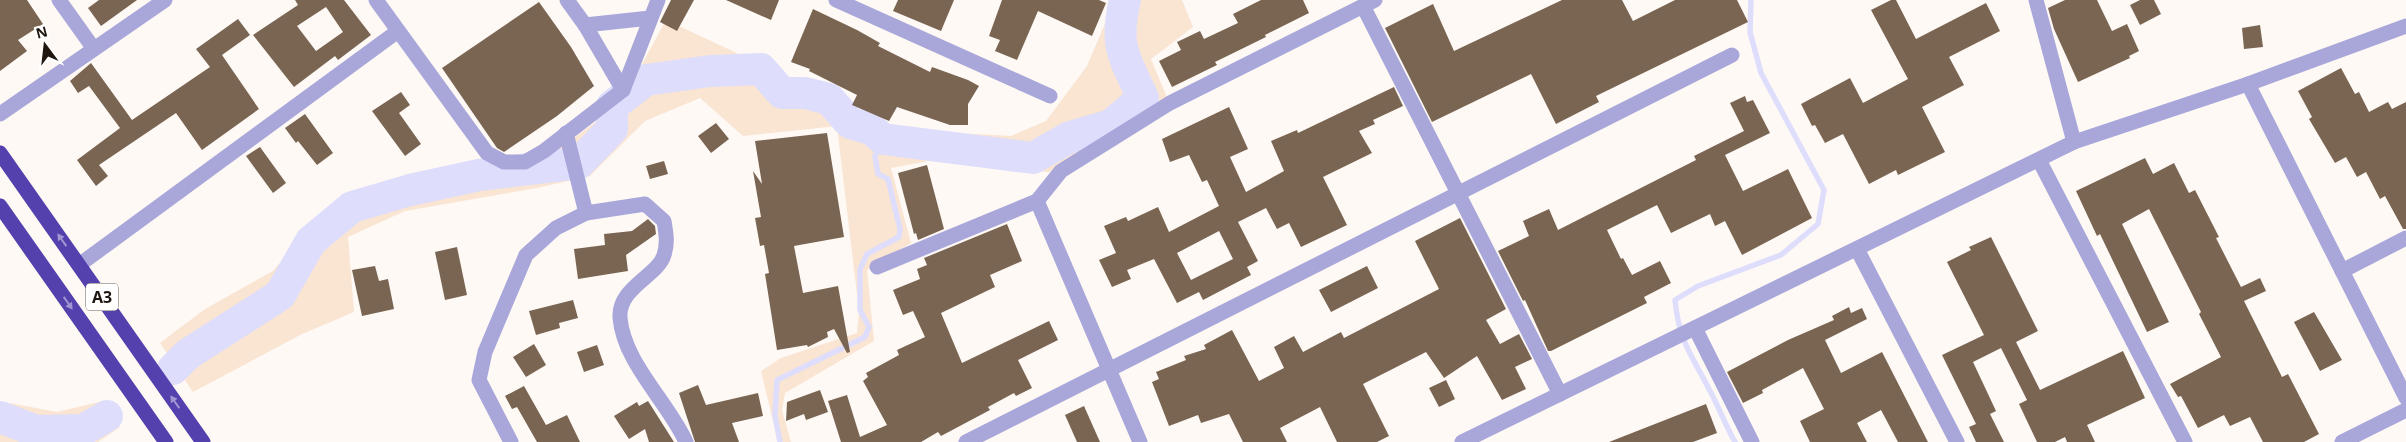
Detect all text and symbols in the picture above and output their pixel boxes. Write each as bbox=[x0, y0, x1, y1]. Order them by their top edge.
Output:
north arrow bbox=[20, 20, 70, 70]
text: N bbox=[34, 21, 49, 43]
one-way arrow bbox=[57, 234, 67, 247]
road number: A3 bbox=[86, 284, 118, 310]
one-way arrow bbox=[63, 296, 73, 310]
one-way arrow bbox=[170, 395, 180, 409]

